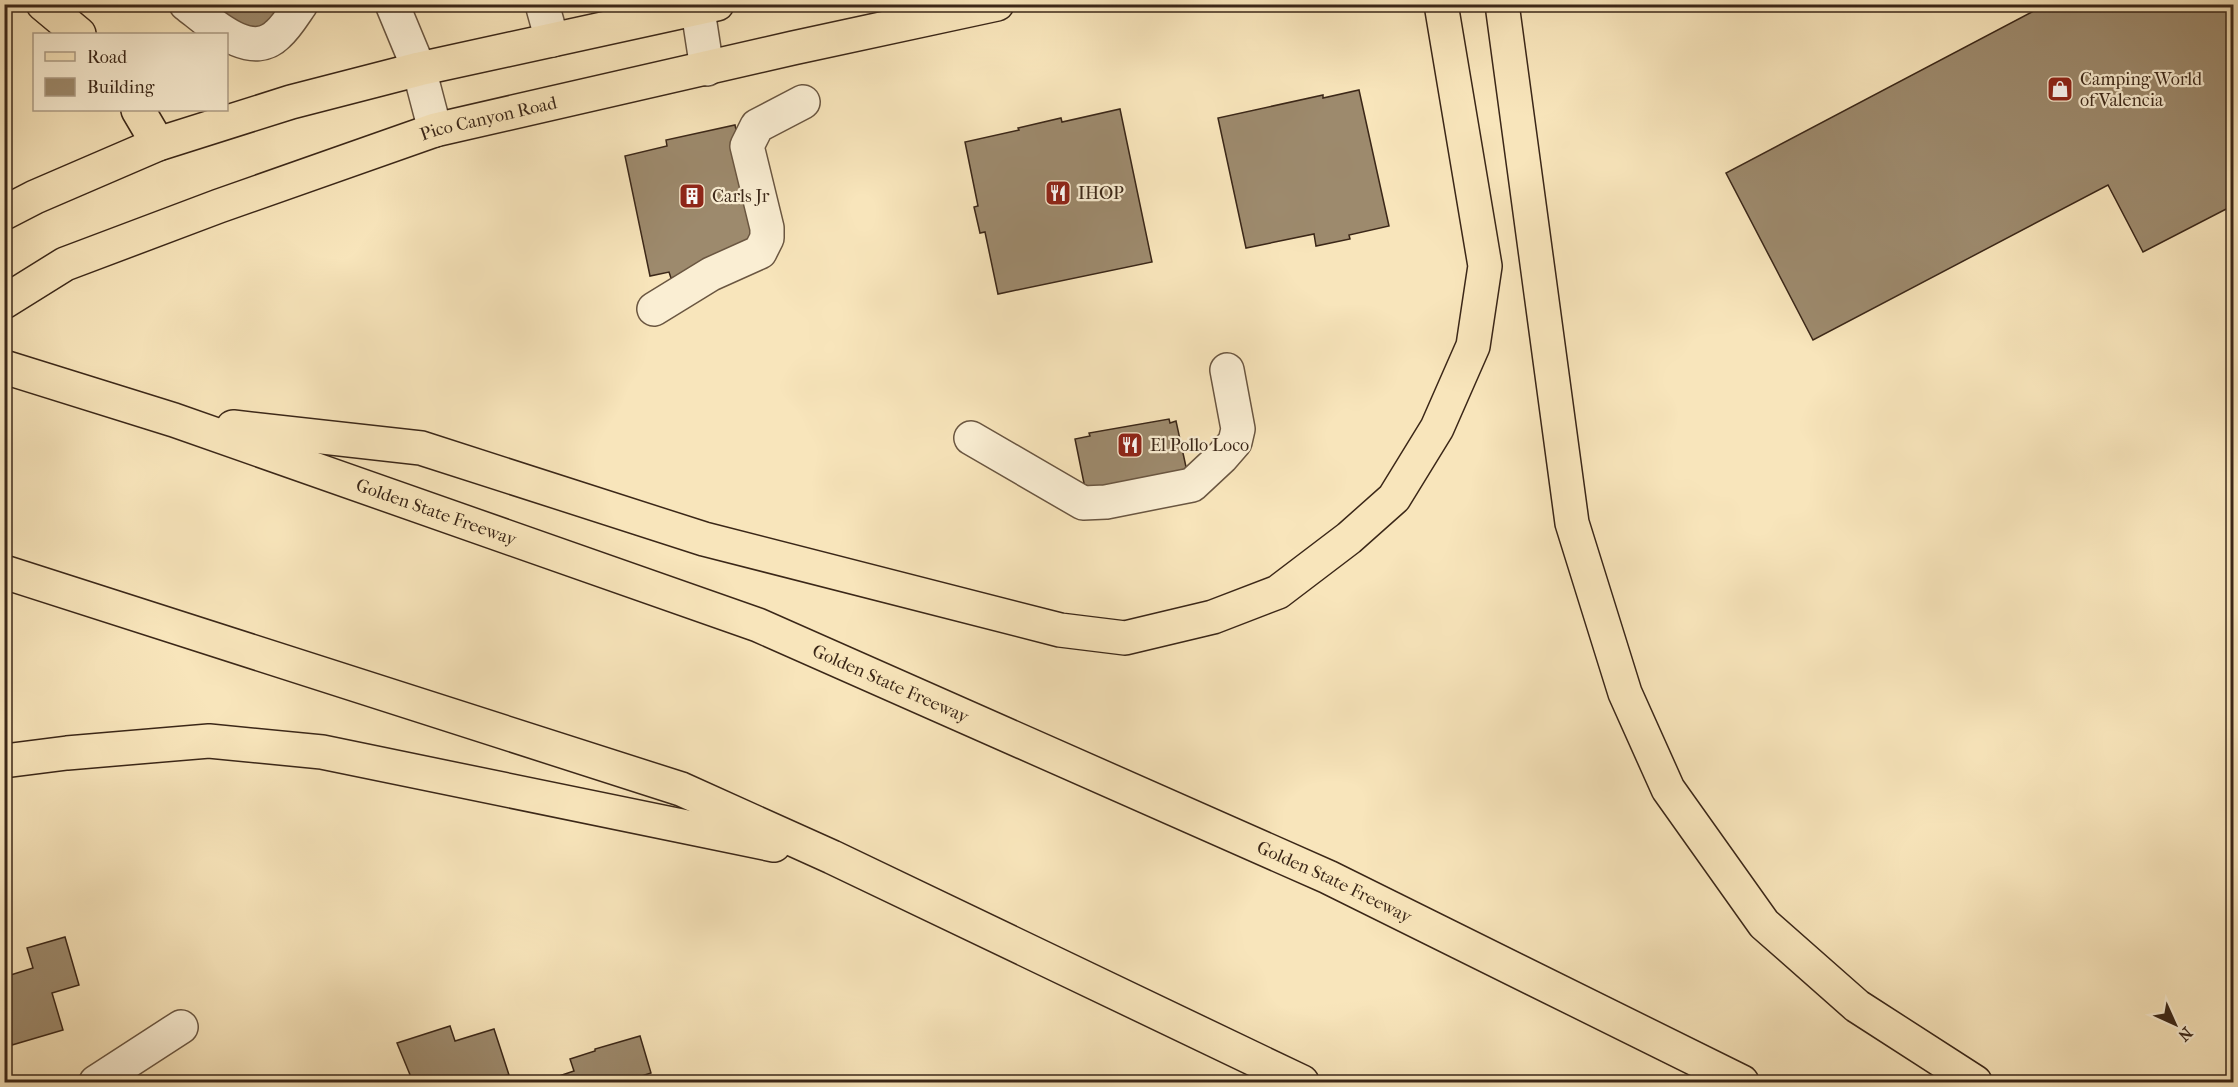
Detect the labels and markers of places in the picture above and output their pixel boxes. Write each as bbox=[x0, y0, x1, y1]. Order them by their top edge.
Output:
place label: Camping World of Valencia bbox=[2080, 69, 2202, 111]
shop icon: Camping World of Valencia bbox=[2045, 74, 2075, 104]
restaurant icon: IHOP bbox=[1043, 178, 1073, 208]
building icon: Carls Jr bbox=[677, 181, 707, 211]
place label: IHOP bbox=[1078, 183, 1124, 204]
place label: Carls Jr bbox=[712, 186, 770, 207]
restaurant icon: El Pollo Loco bbox=[1115, 430, 1145, 460]
place label: El Pollo Loco bbox=[1150, 435, 1249, 456]

